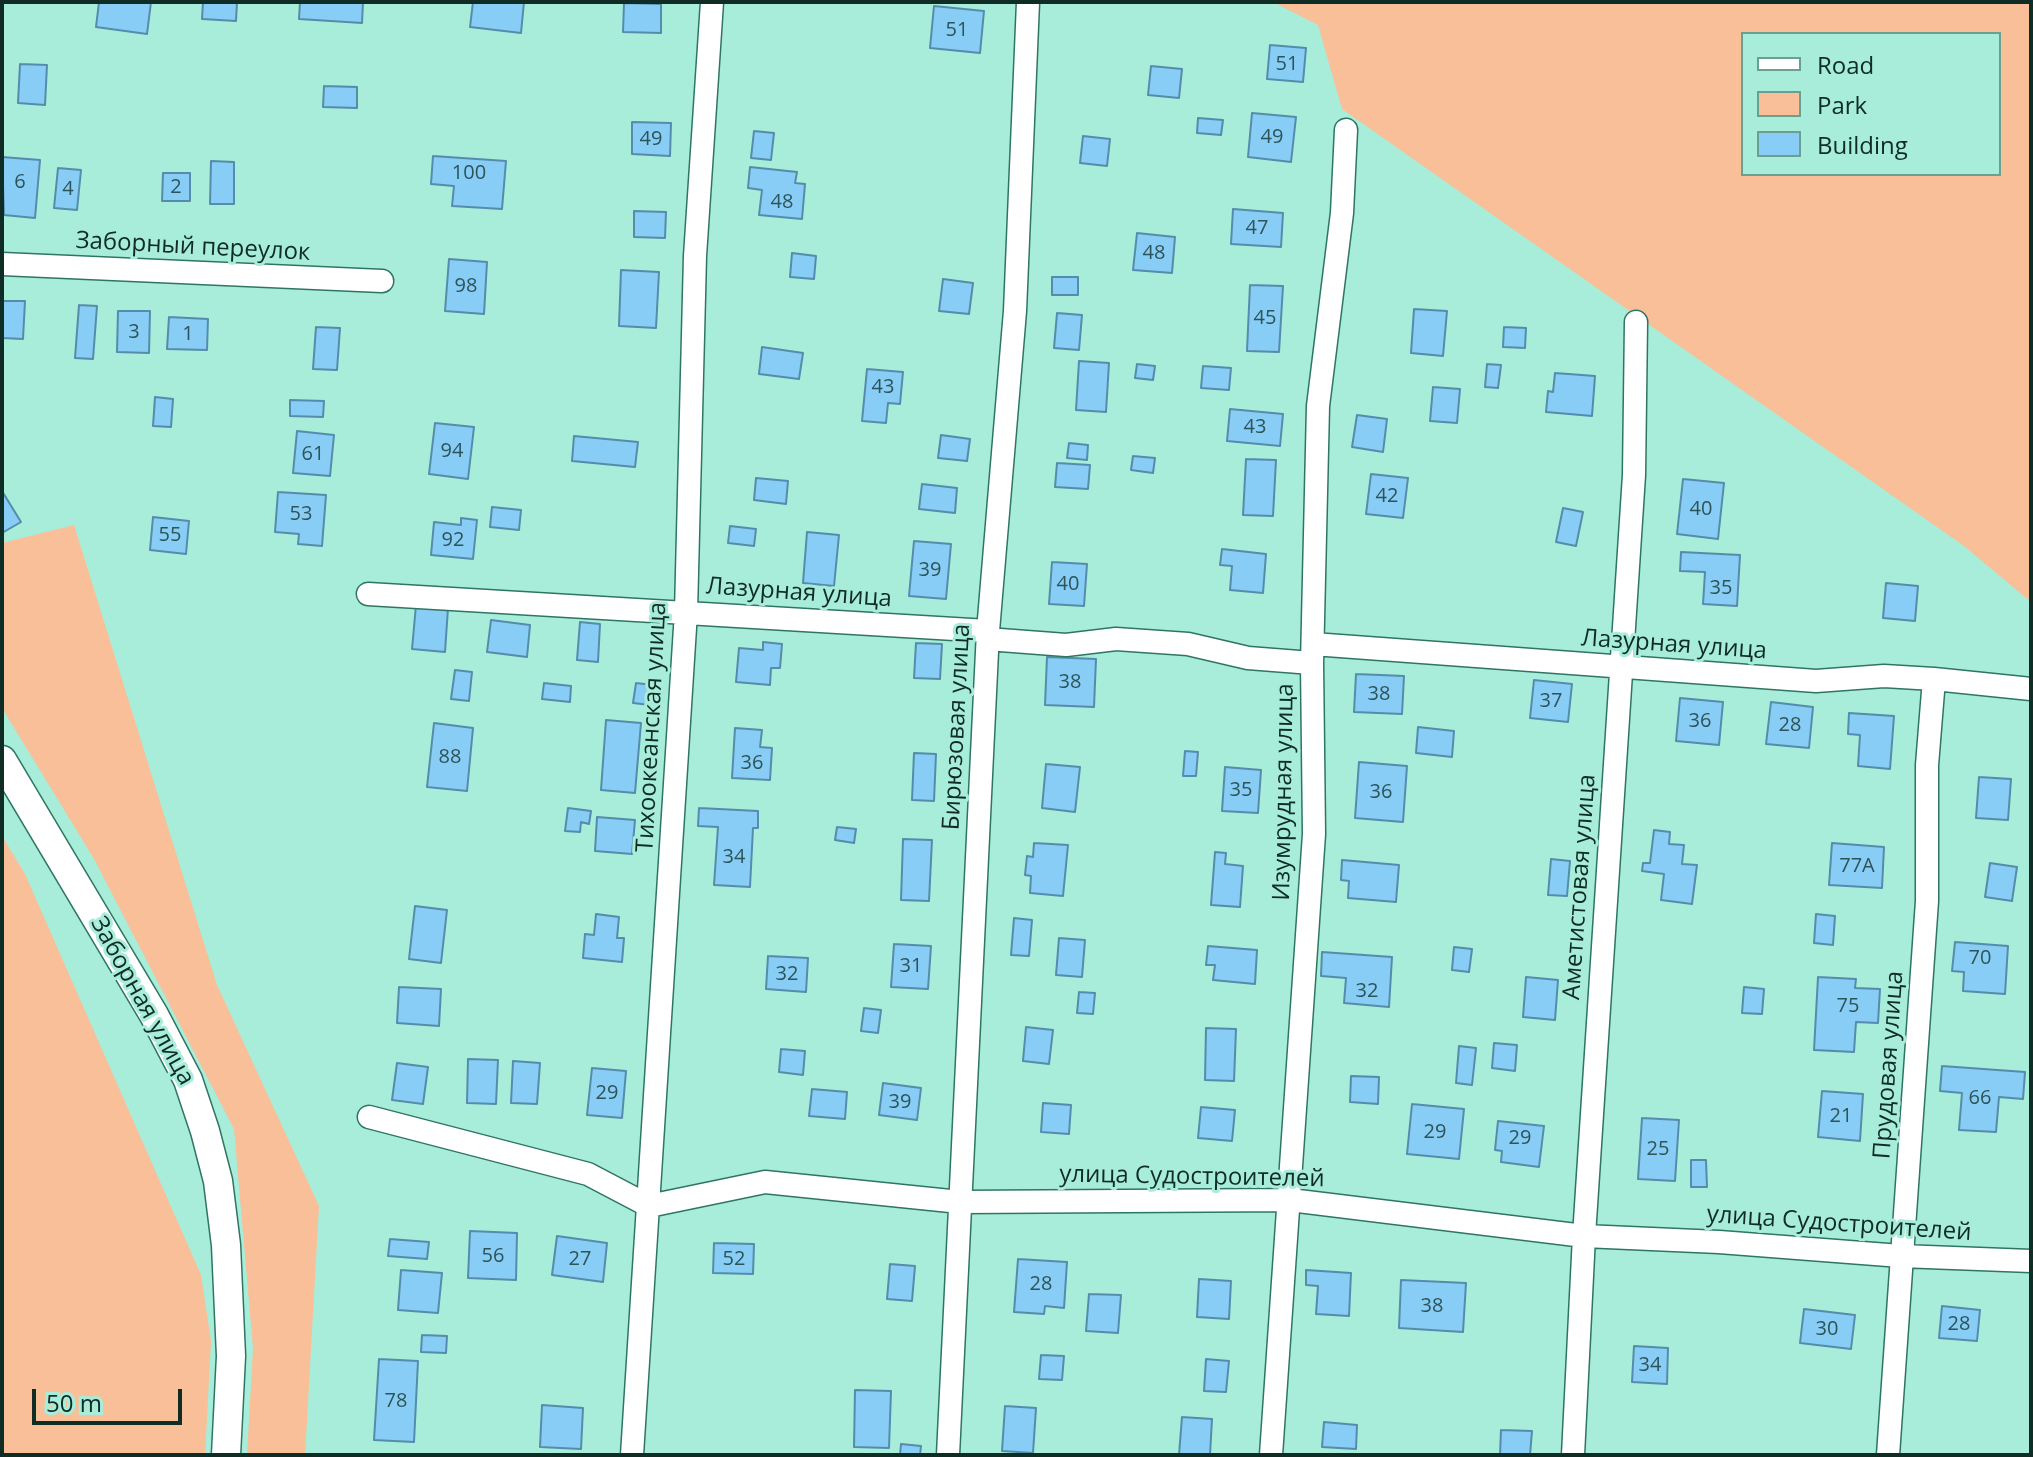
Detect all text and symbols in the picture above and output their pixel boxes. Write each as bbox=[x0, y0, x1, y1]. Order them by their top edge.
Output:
house number: 51 bbox=[946, 18, 968, 42]
legend bbox=[1741, 32, 2001, 176]
text: Road bbox=[1817, 48, 1874, 81]
house number: 51 bbox=[1276, 52, 1298, 76]
text: Park bbox=[1817, 88, 1867, 121]
house number: 49 bbox=[1261, 125, 1283, 149]
house number: 49 bbox=[640, 127, 662, 151]
text: Building bbox=[1817, 128, 1908, 161]
house number: 100 bbox=[452, 161, 486, 185]
house number: 6 bbox=[14, 170, 26, 194]
house number: 2 bbox=[170, 175, 182, 199]
house number: 4 bbox=[62, 177, 74, 201]
house number: 48 bbox=[771, 190, 793, 214]
house number: 47 bbox=[1246, 216, 1268, 240]
street label: Заборный переулок bbox=[75, 226, 311, 268]
house number: 48 bbox=[1143, 241, 1165, 265]
house number: 98 bbox=[455, 274, 477, 298]
house number: 45 bbox=[1254, 306, 1276, 330]
house number: 3 bbox=[128, 320, 140, 344]
house number: 1 bbox=[182, 322, 194, 346]
house number: 43 bbox=[872, 375, 894, 399]
house number: 43 bbox=[1244, 415, 1266, 439]
house number: 94 bbox=[441, 439, 463, 463]
house number: 61 bbox=[302, 442, 324, 466]
house number: 42 bbox=[1376, 484, 1398, 508]
house number: 40 bbox=[1690, 497, 1712, 521]
house number: 53 bbox=[290, 502, 312, 526]
house number: 55 bbox=[159, 523, 181, 547]
house number: 92 bbox=[442, 528, 464, 552]
house number: 39 bbox=[919, 558, 941, 582]
street label: Лазурная улица bbox=[705, 572, 893, 614]
house number: 40 bbox=[1057, 572, 1079, 596]
house number: 35 bbox=[1710, 576, 1732, 600]
street label: Тихоокеанская улица bbox=[631, 601, 673, 853]
street label: Бирюзовая улица bbox=[937, 623, 977, 831]
street label: Лазурная улица bbox=[1580, 624, 1768, 666]
house number: 38 bbox=[1059, 670, 1081, 694]
house number: 38 bbox=[1368, 682, 1390, 706]
street label: Изумрудная улица bbox=[1268, 683, 1300, 901]
house number: 37 bbox=[1540, 689, 1562, 713]
house number: 36 bbox=[1689, 709, 1711, 733]
house number: 28 bbox=[1779, 713, 1801, 737]
house number: 88 bbox=[439, 745, 461, 769]
house number: 36 bbox=[741, 751, 763, 775]
street label: Аметистовая улица bbox=[1558, 773, 1602, 1001]
house number: 35 bbox=[1230, 778, 1252, 802]
house number: 36 bbox=[1370, 780, 1392, 804]
house number: 34 bbox=[723, 845, 745, 869]
house number: 77А bbox=[1839, 854, 1875, 878]
street label: Заборная улица bbox=[84, 912, 200, 1090]
house number: 70 bbox=[1969, 946, 1991, 970]
house number: 31 bbox=[900, 954, 922, 978]
house number: 32 bbox=[776, 962, 798, 986]
street label: Прудовая улица bbox=[1868, 970, 1910, 1160]
house number: 32 bbox=[1356, 979, 1378, 1003]
house number: 75 bbox=[1837, 994, 1859, 1018]
house number: 29 bbox=[596, 1081, 618, 1105]
house number: 66 bbox=[1969, 1086, 1991, 1110]
house number: 39 bbox=[889, 1090, 911, 1114]
house number: 21 bbox=[1830, 1104, 1852, 1128]
house number: 29 bbox=[1424, 1120, 1446, 1144]
house number: 29 bbox=[1509, 1126, 1531, 1150]
house number: 25 bbox=[1647, 1137, 1669, 1161]
street label: улица Судостроителей bbox=[1059, 1160, 1325, 1194]
street label: улица Судостроителей bbox=[1706, 1200, 1972, 1248]
house number: 56 bbox=[482, 1244, 504, 1268]
house number: 27 bbox=[569, 1247, 591, 1271]
house number: 52 bbox=[723, 1247, 745, 1271]
house number: 28 bbox=[1030, 1272, 1052, 1296]
house number: 38 bbox=[1421, 1294, 1443, 1318]
house number: 28 bbox=[1948, 1312, 1970, 1336]
house number: 30 bbox=[1816, 1317, 1838, 1341]
house number: 34 bbox=[1639, 1353, 1661, 1377]
scale bar bbox=[36, 1373, 186, 1423]
text: 50 m bbox=[46, 1386, 102, 1419]
house number: 78 bbox=[385, 1389, 407, 1413]

